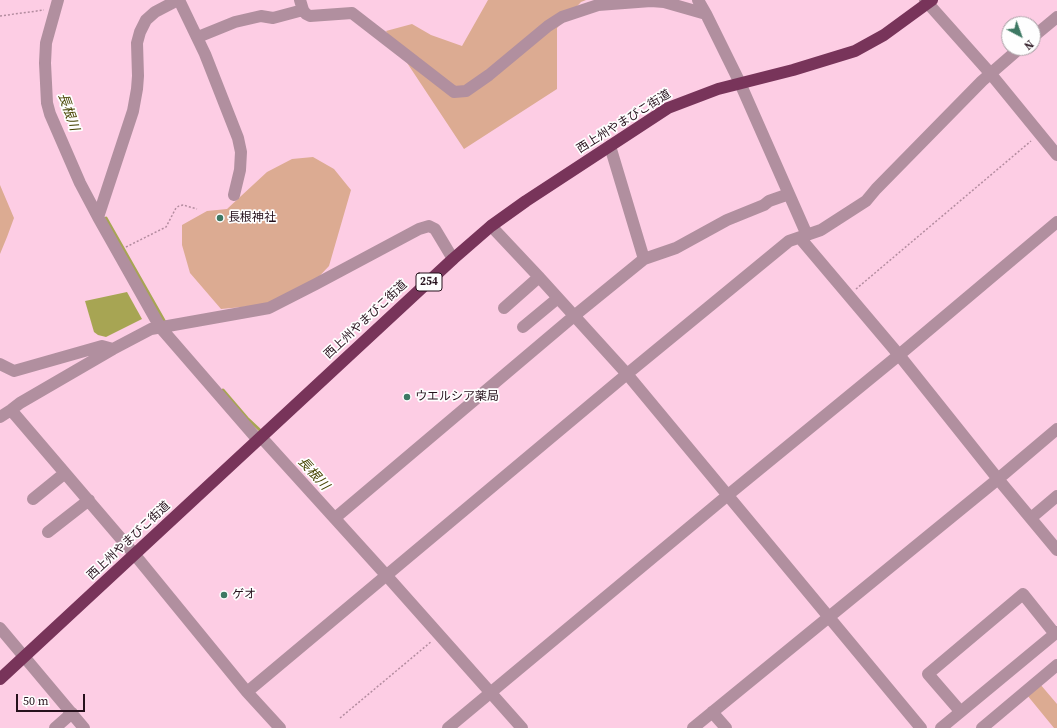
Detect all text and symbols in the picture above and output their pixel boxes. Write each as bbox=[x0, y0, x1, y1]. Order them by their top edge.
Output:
north arrow bbox=[1001, 16, 1041, 56]
text: N bbox=[1021, 36, 1036, 53]
street label: 西上州やまびこ街道 bbox=[574, 87, 674, 157]
water label: 長根川 bbox=[54, 91, 82, 133]
place label: 長根神社 bbox=[228, 211, 276, 225]
marker: 長根神社 bbox=[215, 213, 225, 223]
road number: 254 bbox=[416, 273, 442, 291]
street label: 西上州やまびこ街道 bbox=[322, 278, 410, 362]
place label: ウエルシア薬局 bbox=[415, 390, 499, 404]
marker: ウエルシア薬局 bbox=[402, 392, 412, 402]
water label: 長根川 bbox=[294, 454, 332, 494]
street label: 西上州やまびこ街道 bbox=[85, 499, 173, 583]
place label: ゲオ bbox=[232, 588, 256, 602]
marker: ゲオ bbox=[219, 590, 229, 600]
scale bar bbox=[18, 686, 87, 712]
text: 50 m bbox=[23, 693, 49, 709]

